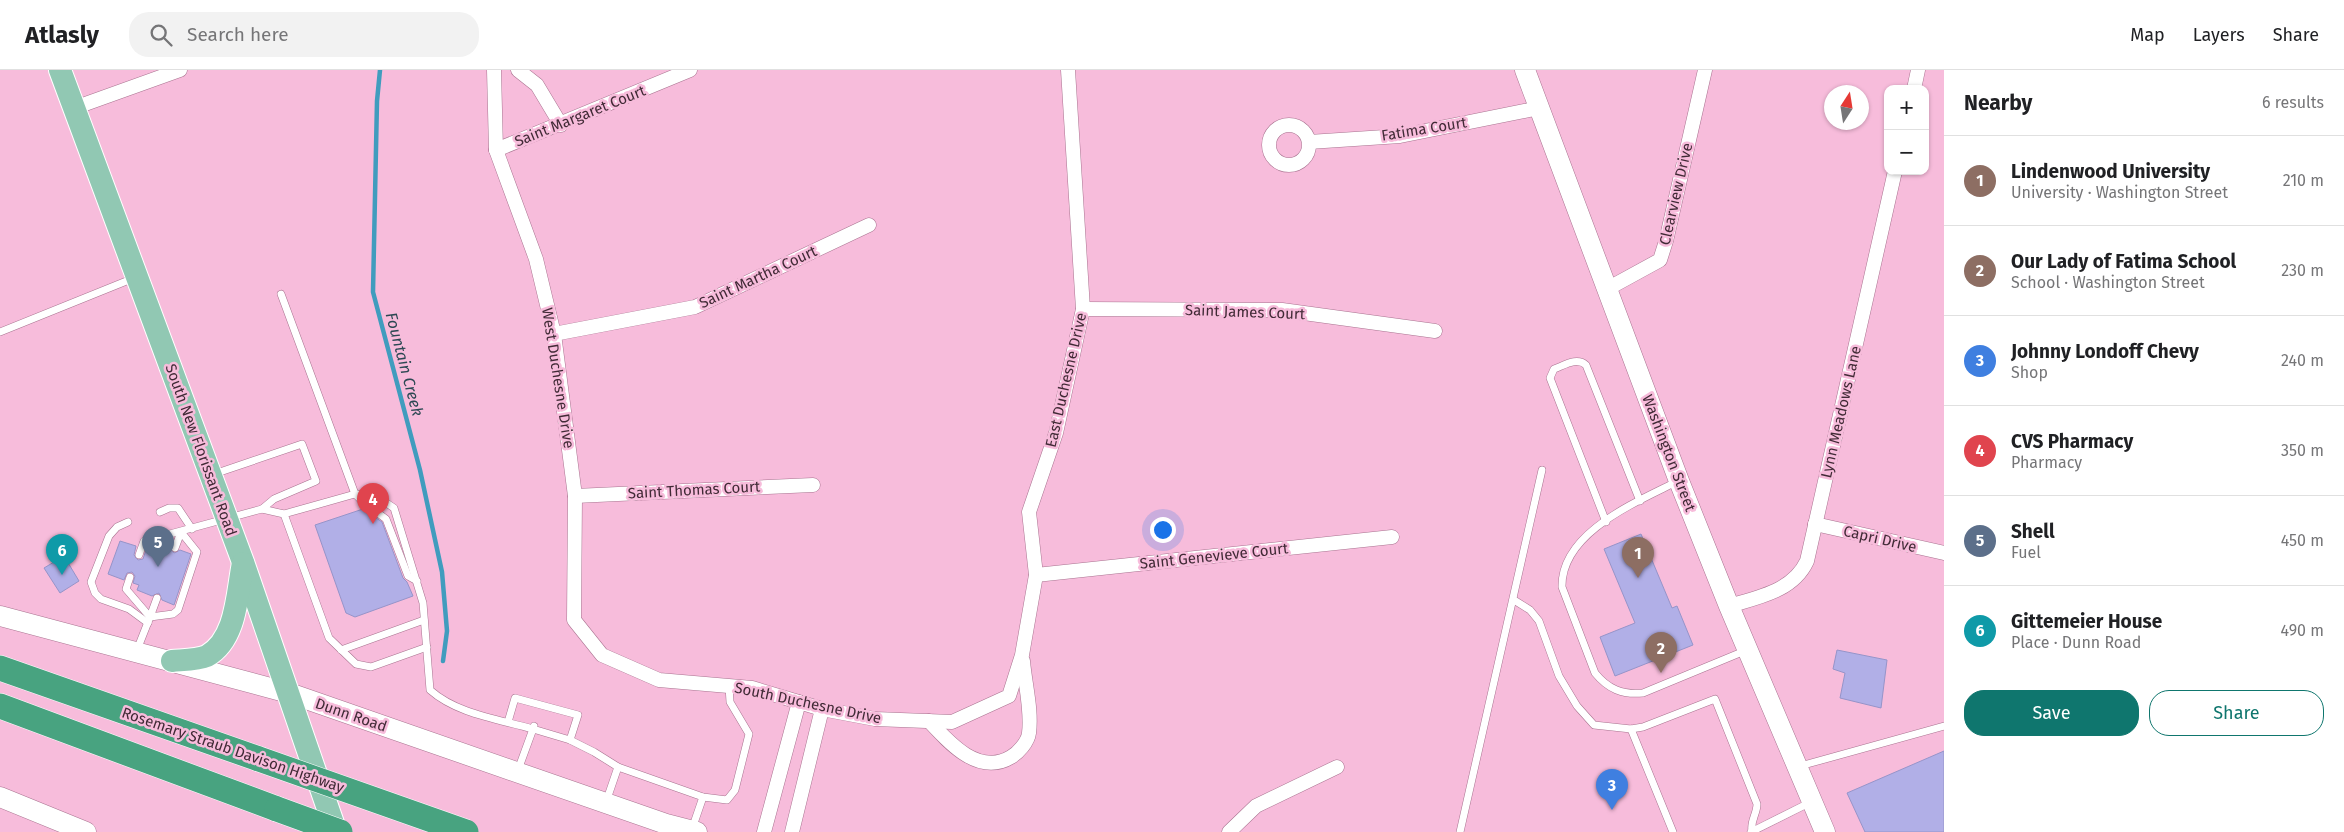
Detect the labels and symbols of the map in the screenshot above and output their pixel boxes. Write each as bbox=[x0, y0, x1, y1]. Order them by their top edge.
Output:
street label: Saint Margaret Court bbox=[512, 81, 649, 150]
north arrow bbox=[1824, 85, 1869, 130]
street label: Fatima Court bbox=[1380, 113, 1468, 145]
street label: Clearview Drive bbox=[1656, 141, 1696, 247]
street label: Saint Martha Court bbox=[696, 242, 820, 312]
street label: Saint James Court bbox=[1185, 301, 1306, 323]
street label: West Duchesne Drive bbox=[538, 306, 578, 450]
water label: Fountain Creek bbox=[382, 310, 428, 418]
street label: East Duchesne Drive bbox=[1042, 311, 1090, 449]
street label: Lynn Meadows Lane bbox=[1817, 344, 1865, 480]
street label: South New Florissant Road bbox=[161, 361, 241, 539]
street label: Washington Street bbox=[1638, 392, 1700, 515]
street label: Saint Thomas Court bbox=[627, 478, 761, 502]
pin: 4 bbox=[357, 483, 389, 524]
your location bbox=[1150, 517, 1176, 543]
street label: Capri Drive bbox=[1842, 522, 1918, 556]
pin: 5 bbox=[142, 526, 174, 567]
pin: 6 bbox=[46, 534, 78, 575]
pin: 1 bbox=[1622, 537, 1654, 578]
street label: Saint Genevieve Court bbox=[1139, 539, 1290, 573]
pin: 2 bbox=[1645, 632, 1677, 673]
street label: South Duchesne Drive bbox=[733, 679, 883, 727]
street label: Dunn Road bbox=[313, 694, 389, 736]
street label: Rosemary Straub Davison Highway bbox=[119, 703, 347, 797]
pin: 3 bbox=[1596, 769, 1628, 810]

